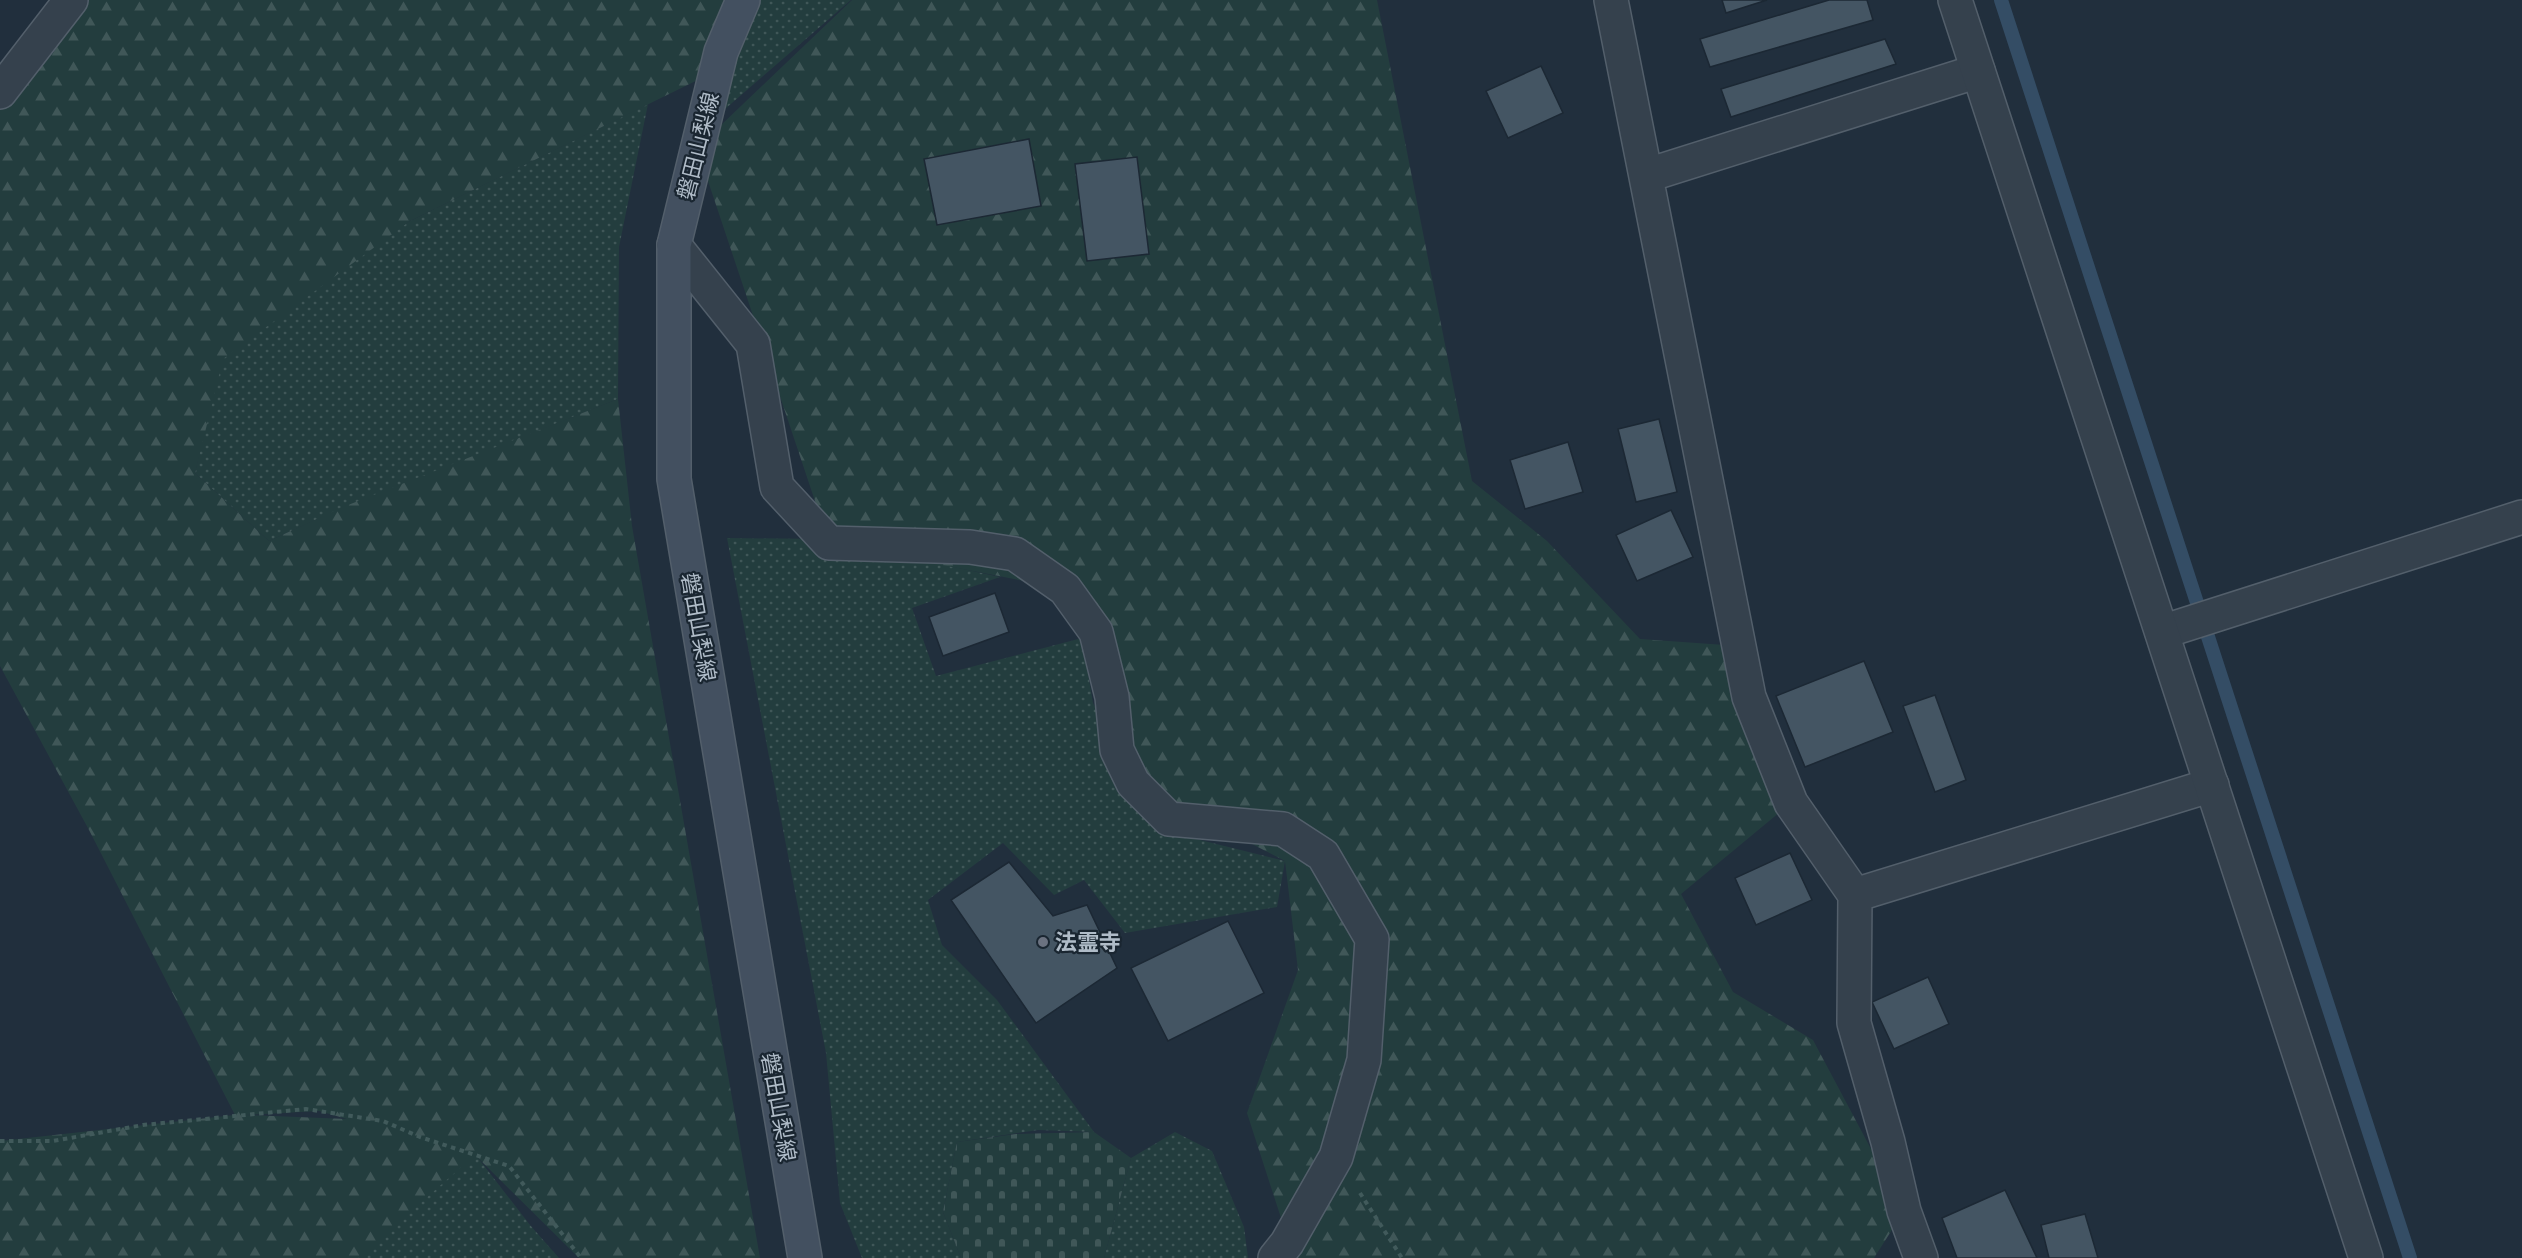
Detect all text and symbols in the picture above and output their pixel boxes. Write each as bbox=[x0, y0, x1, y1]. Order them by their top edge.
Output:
street label: 磐田山梨線 bbox=[671, 89, 725, 203]
street label: 磐田山梨線 bbox=[676, 570, 722, 684]
place label: 法霊寺 bbox=[1055, 928, 1121, 956]
marker: 法霊寺 bbox=[1036, 935, 1050, 949]
street label: 磐田山梨線 bbox=[756, 1050, 802, 1164]

